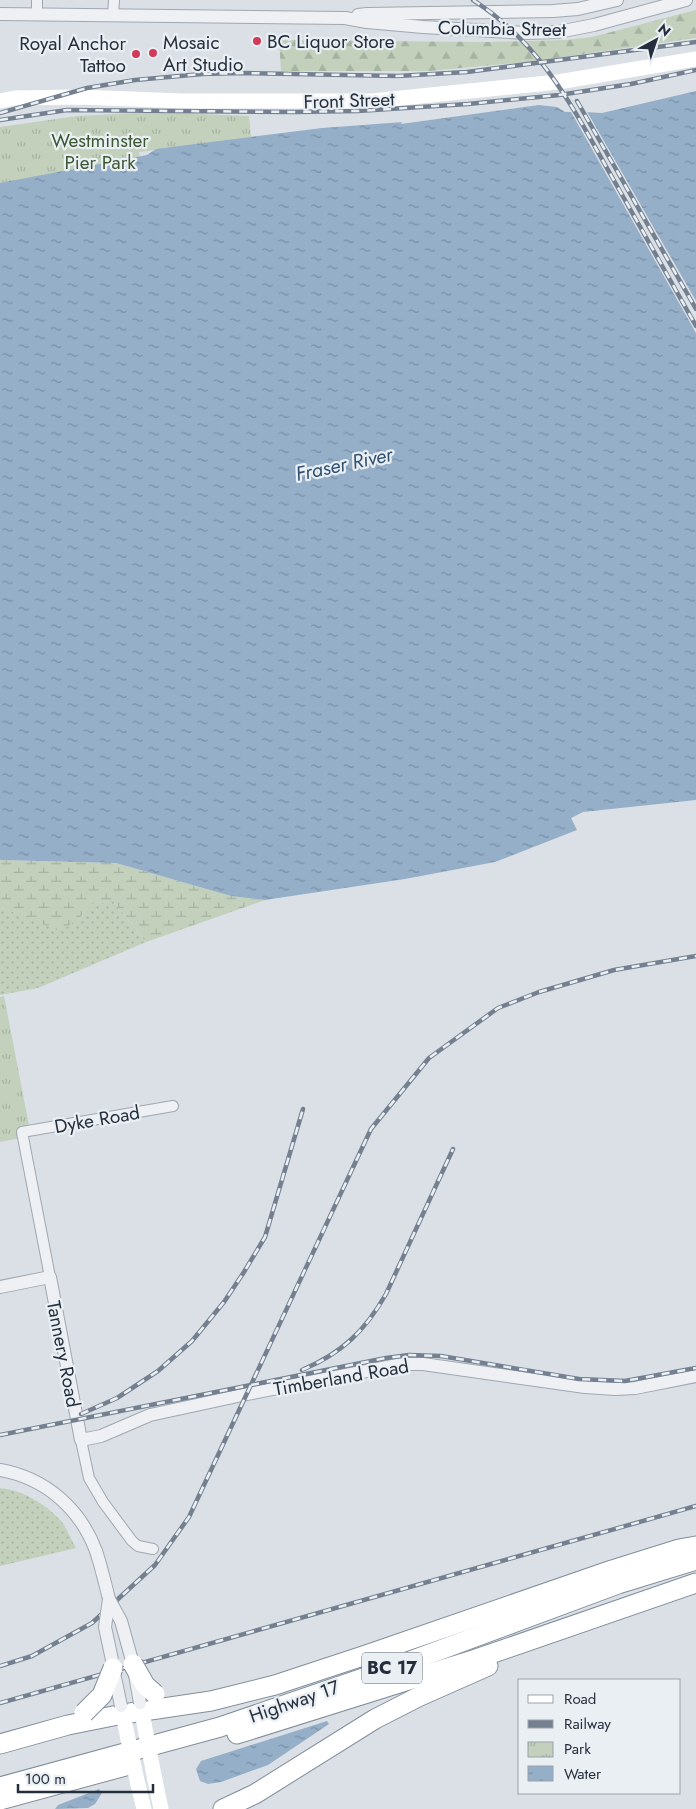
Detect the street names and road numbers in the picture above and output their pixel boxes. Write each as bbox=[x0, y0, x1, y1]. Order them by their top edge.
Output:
street label: Columbia Street bbox=[438, 14, 567, 43]
street label: Front Street bbox=[303, 85, 396, 116]
street label: Dyke Road bbox=[52, 1099, 142, 1140]
street label: Tannery Road bbox=[40, 1299, 87, 1410]
street label: Timberland Road bbox=[271, 1352, 411, 1403]
road number: BC 17 bbox=[362, 1652, 422, 1684]
street label: Highway 17 bbox=[245, 1673, 343, 1730]

